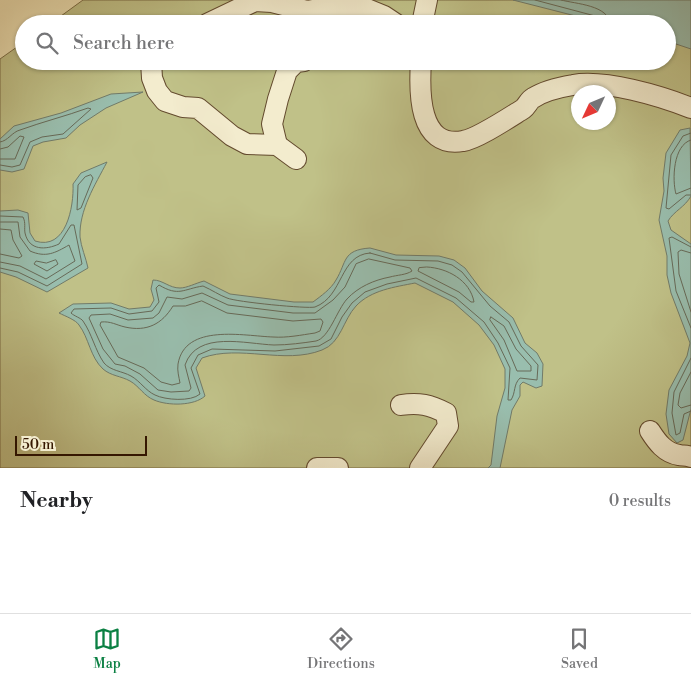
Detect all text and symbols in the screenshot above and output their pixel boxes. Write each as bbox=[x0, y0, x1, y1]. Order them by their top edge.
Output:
search box bbox=[15, 15, 676, 70]
icon: search bbox=[33, 29, 61, 57]
text: Search here bbox=[73, 31, 174, 55]
north arrow bbox=[571, 85, 616, 130]
scale bar bbox=[15, 433, 148, 456]
text: 50 m bbox=[22, 436, 54, 454]
text: Nearby bbox=[20, 488, 93, 514]
text: 0 results bbox=[609, 491, 671, 511]
tab: Map bbox=[93, 625, 121, 673]
tab: Directions bbox=[307, 625, 375, 673]
tab: Saved bbox=[561, 625, 598, 673]

